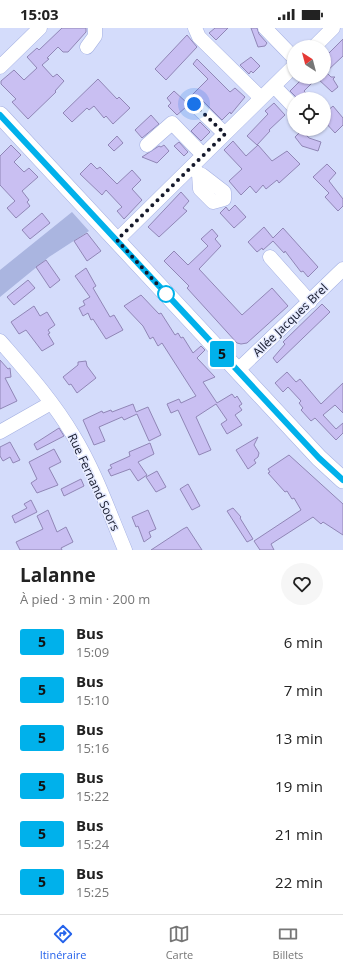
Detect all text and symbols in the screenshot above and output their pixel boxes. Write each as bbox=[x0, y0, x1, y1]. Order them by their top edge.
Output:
text: 15:03 bbox=[20, 4, 59, 24]
north arrow bbox=[287, 40, 331, 84]
map controls bbox=[287, 40, 331, 136]
button: locate bbox=[287, 92, 331, 136]
your location bbox=[184, 94, 204, 114]
street label: Allée Jacques Brel bbox=[249, 280, 331, 360]
unlabelled marker bbox=[157, 285, 175, 303]
line badge: 5 bbox=[209, 341, 235, 367]
text: 5 bbox=[218, 344, 226, 363]
street label: Rue Fernand Soors bbox=[64, 430, 124, 534]
text: Lalanne bbox=[20, 562, 96, 588]
button: heart bbox=[281, 563, 323, 605]
text: À pied · 3 min · 200 m bbox=[20, 590, 150, 608]
text: Bus bbox=[76, 623, 103, 643]
text: 5 bbox=[38, 632, 46, 651]
text: 6 min bbox=[284, 632, 323, 652]
text: 15:09 bbox=[76, 643, 109, 661]
text: Bus bbox=[76, 671, 103, 691]
text: 5 bbox=[38, 680, 46, 699]
text: 7 min bbox=[284, 680, 323, 700]
text: 15:10 bbox=[76, 691, 109, 709]
text: Bus bbox=[76, 719, 103, 739]
text: 5 bbox=[38, 728, 46, 747]
text: 13 min bbox=[275, 728, 323, 748]
text: 15:16 bbox=[76, 739, 109, 757]
text: Bus bbox=[76, 767, 103, 787]
text: 5 bbox=[38, 776, 46, 795]
text: 19 min bbox=[275, 776, 323, 796]
text: 15:22 bbox=[76, 787, 109, 805]
text: Bus bbox=[76, 815, 103, 835]
text: 5 bbox=[38, 824, 46, 843]
text: 21 min bbox=[275, 824, 323, 844]
text: 15:24 bbox=[76, 835, 109, 853]
text: Bus bbox=[76, 863, 103, 883]
text: 5 bbox=[38, 872, 46, 891]
text: 22 min bbox=[275, 872, 323, 892]
text: 15:25 bbox=[76, 883, 109, 901]
tab: Itinéraire bbox=[40, 923, 86, 962]
tab: Carte bbox=[166, 923, 193, 962]
tab: Billets bbox=[273, 923, 303, 962]

